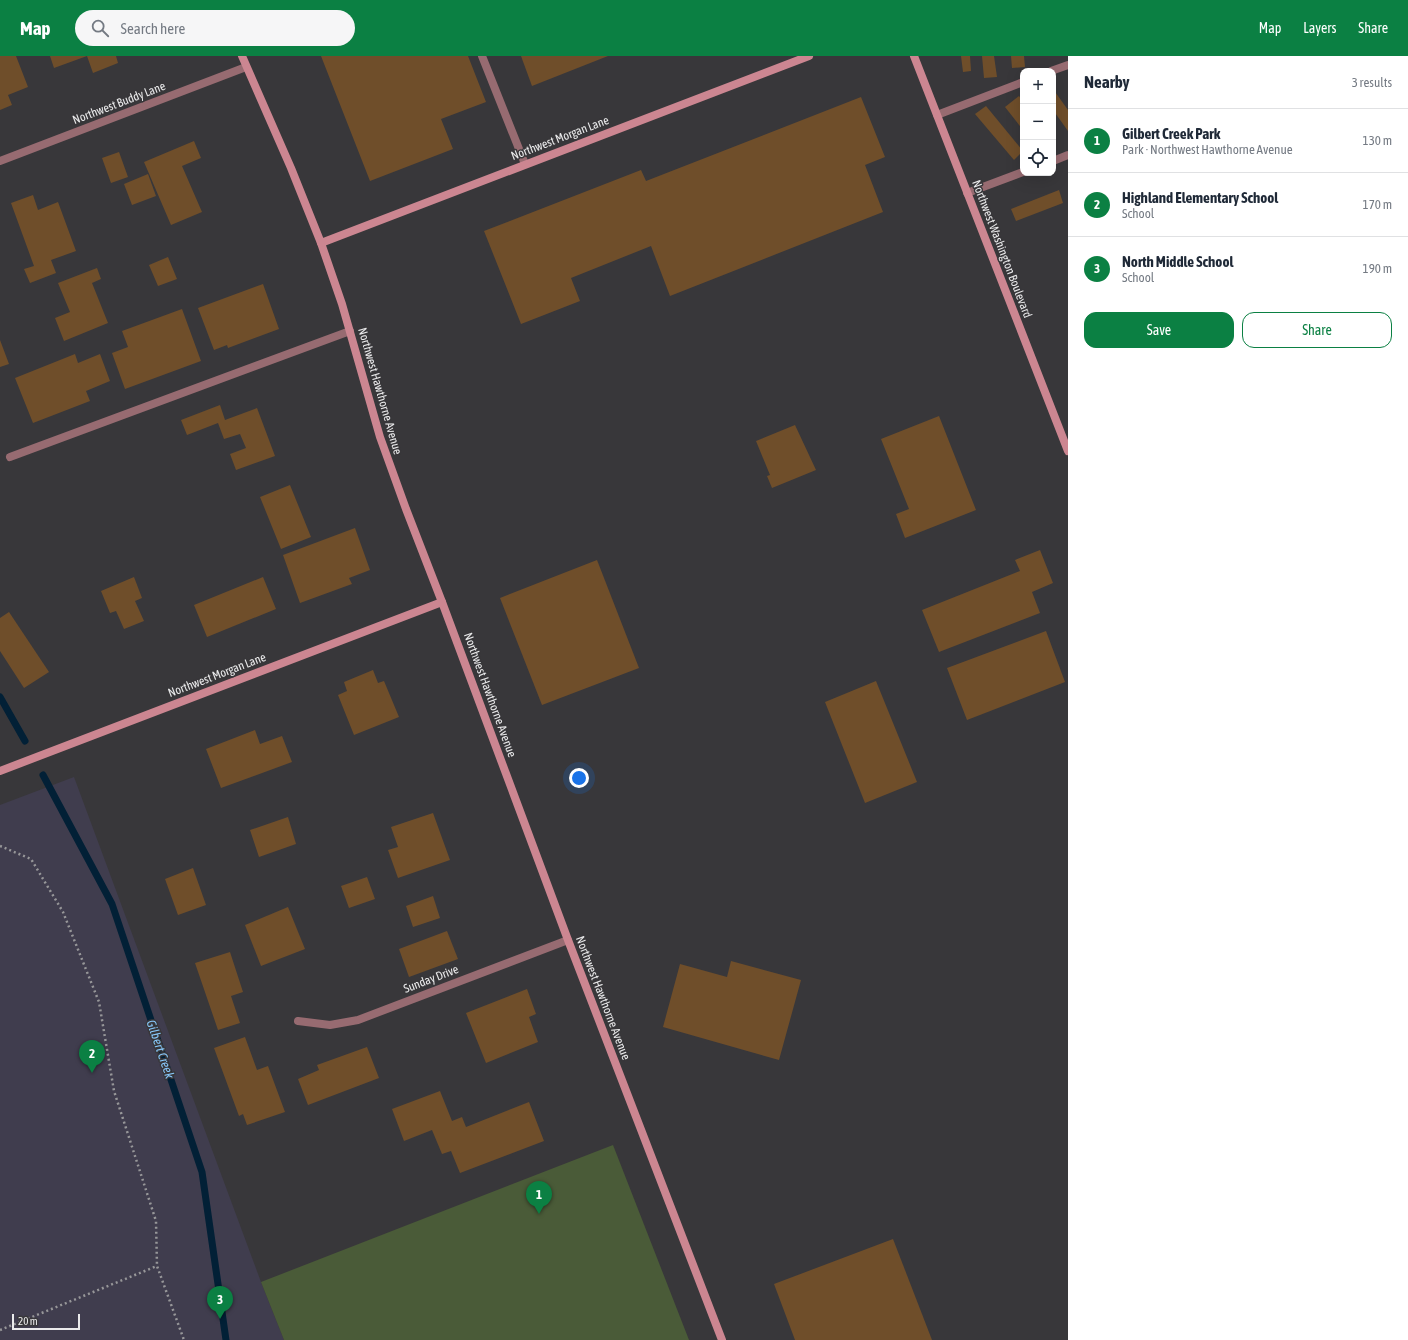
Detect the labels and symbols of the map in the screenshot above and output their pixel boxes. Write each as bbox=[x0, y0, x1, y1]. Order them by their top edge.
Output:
street label: Northwest Buddy Lane bbox=[71, 79, 167, 127]
street label: Northwest Morgan Lane bbox=[509, 113, 611, 163]
street label: Northwest Washington Boulevard bbox=[969, 178, 1035, 320]
street label: Northwest Hawthorne Avenue bbox=[355, 326, 405, 456]
street label: Northwest Hawthorne Avenue bbox=[461, 631, 519, 759]
street label: Northwest Morgan Lane bbox=[166, 650, 268, 700]
your location bbox=[569, 768, 589, 788]
street label: Northwest Hawthorne Avenue bbox=[573, 934, 633, 1062]
street label: Sunday Drive bbox=[402, 962, 460, 996]
water label: Gilbert Creek bbox=[143, 1018, 178, 1081]
pin: 2 bbox=[79, 1040, 105, 1073]
pin: 1 bbox=[526, 1181, 552, 1214]
pin: 3 bbox=[207, 1286, 233, 1319]
scale bar bbox=[12, 1312, 80, 1331]

